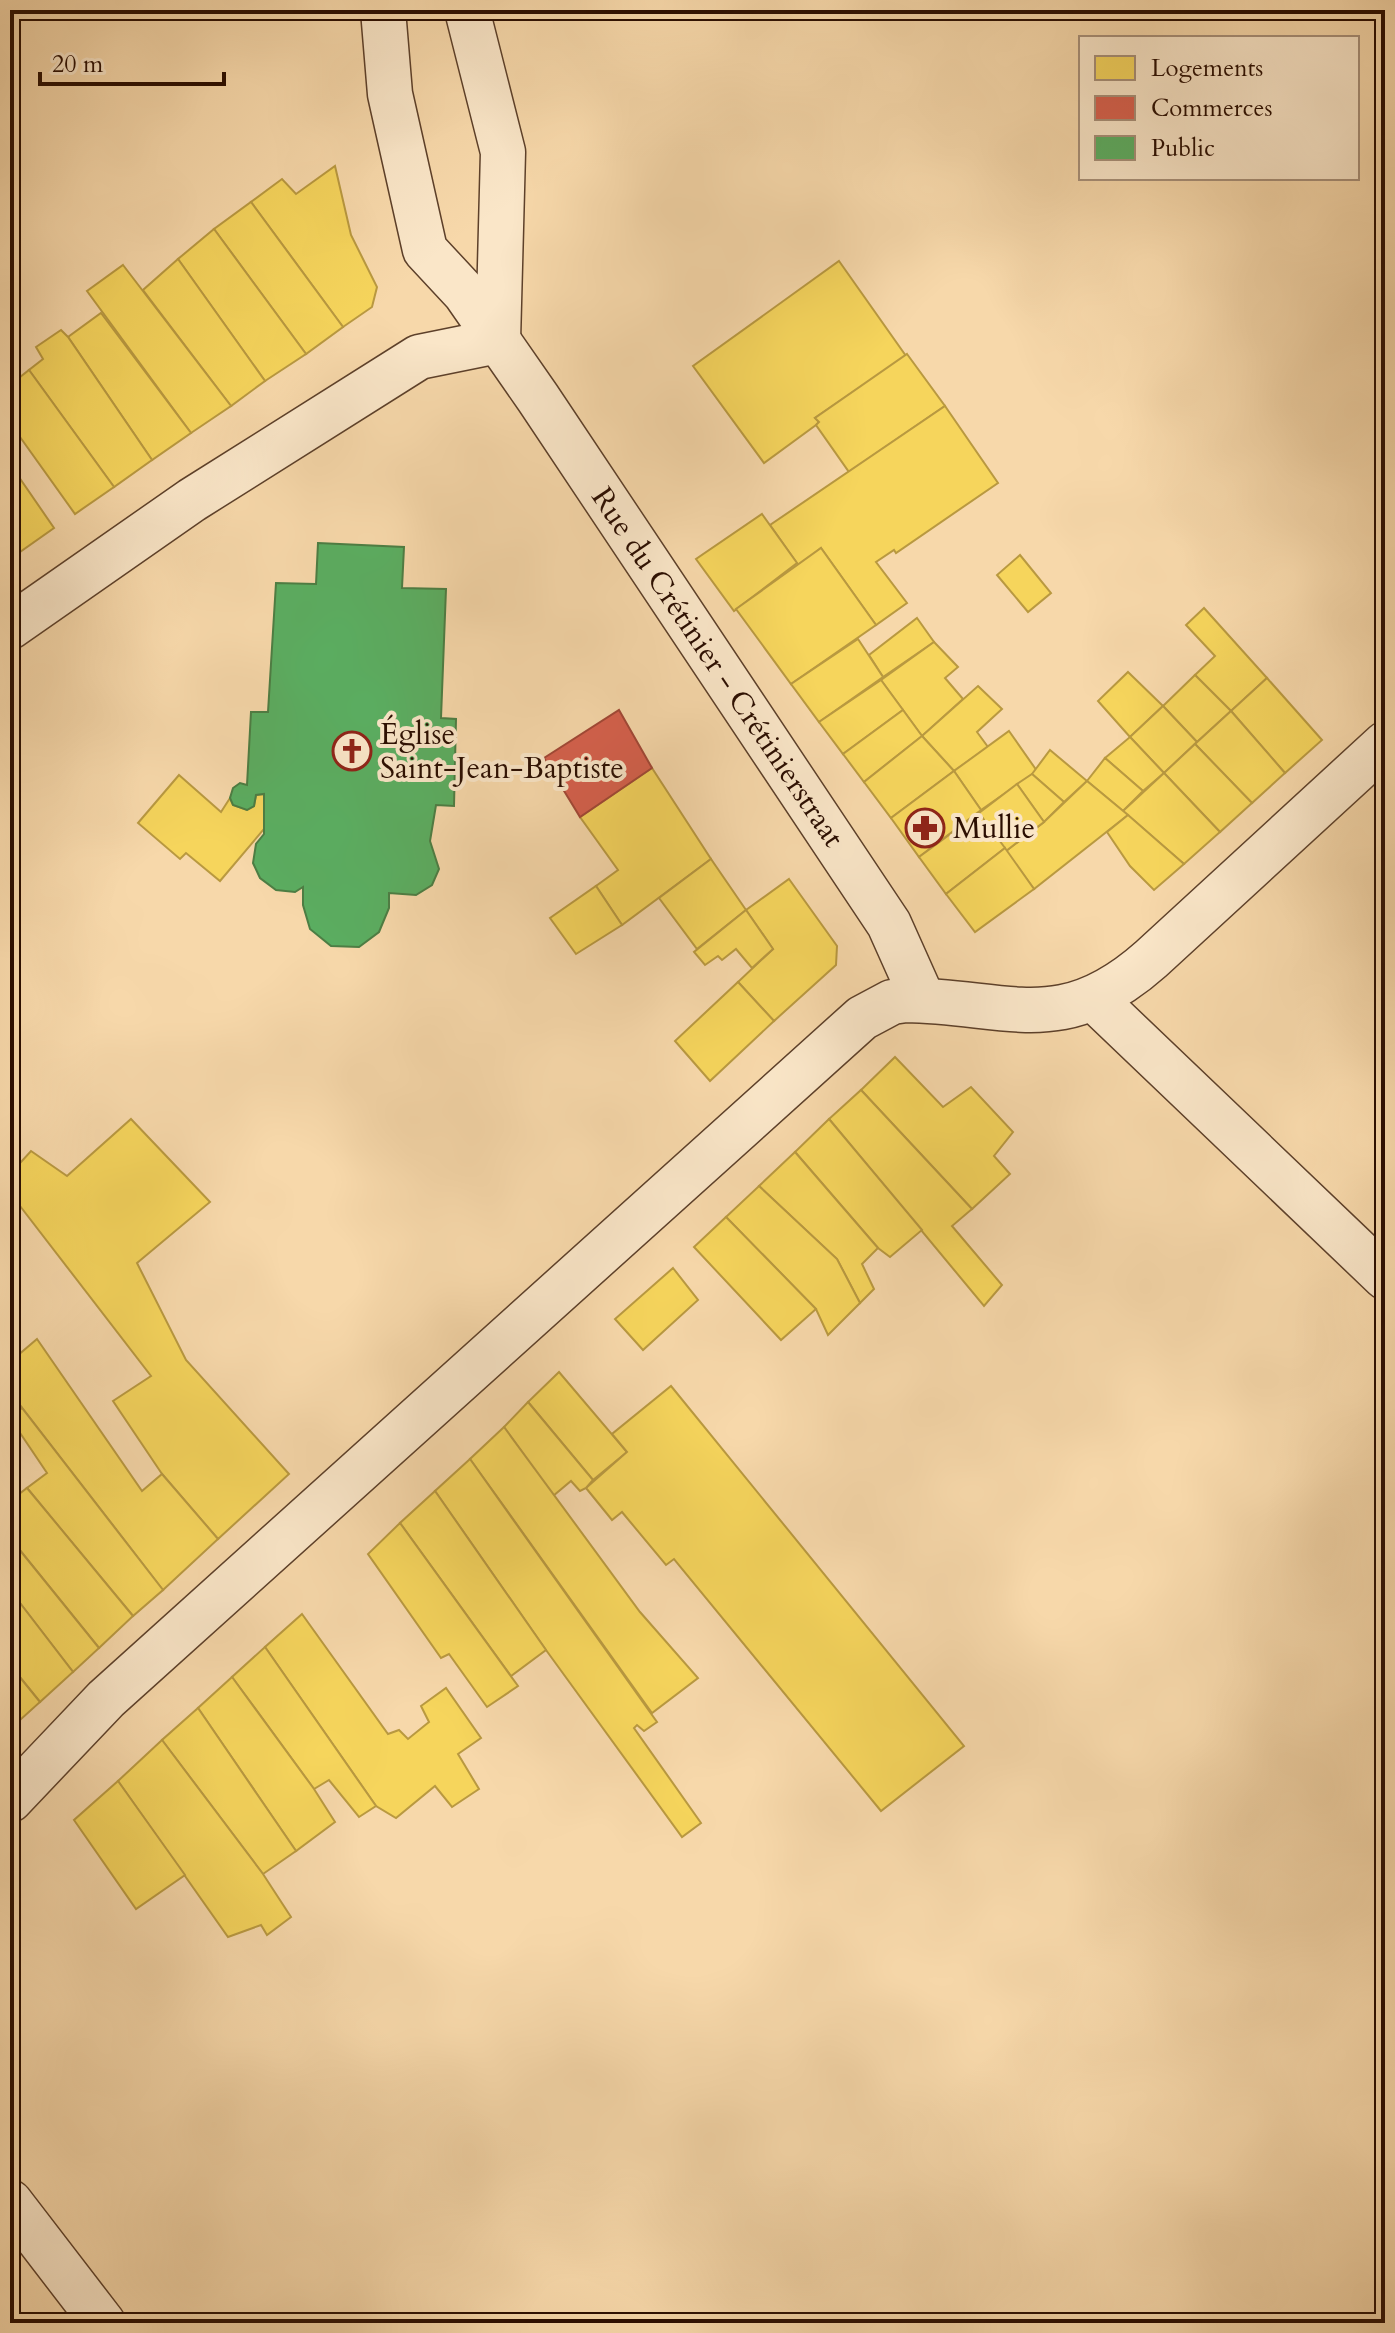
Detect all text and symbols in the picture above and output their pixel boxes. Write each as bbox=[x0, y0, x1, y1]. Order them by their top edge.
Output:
scale bar bbox=[40, 36, 224, 86]
legend bbox=[1079, 36, 1359, 180]
text: 20 m bbox=[52, 48, 104, 81]
text: Logements bbox=[1151, 52, 1263, 85]
text: Commerces bbox=[1151, 92, 1272, 125]
text: Public bbox=[1151, 132, 1215, 165]
street label: Rue du Crétinier - Crétinierstraat bbox=[582, 479, 854, 856]
place label: Église Saint-Jean-Baptiste bbox=[380, 714, 624, 789]
church icon: Église Saint-Jean-Baptiste bbox=[331, 730, 373, 772]
pharmacy icon: Mullie bbox=[904, 807, 946, 849]
place label: Mullie bbox=[953, 808, 1035, 849]

